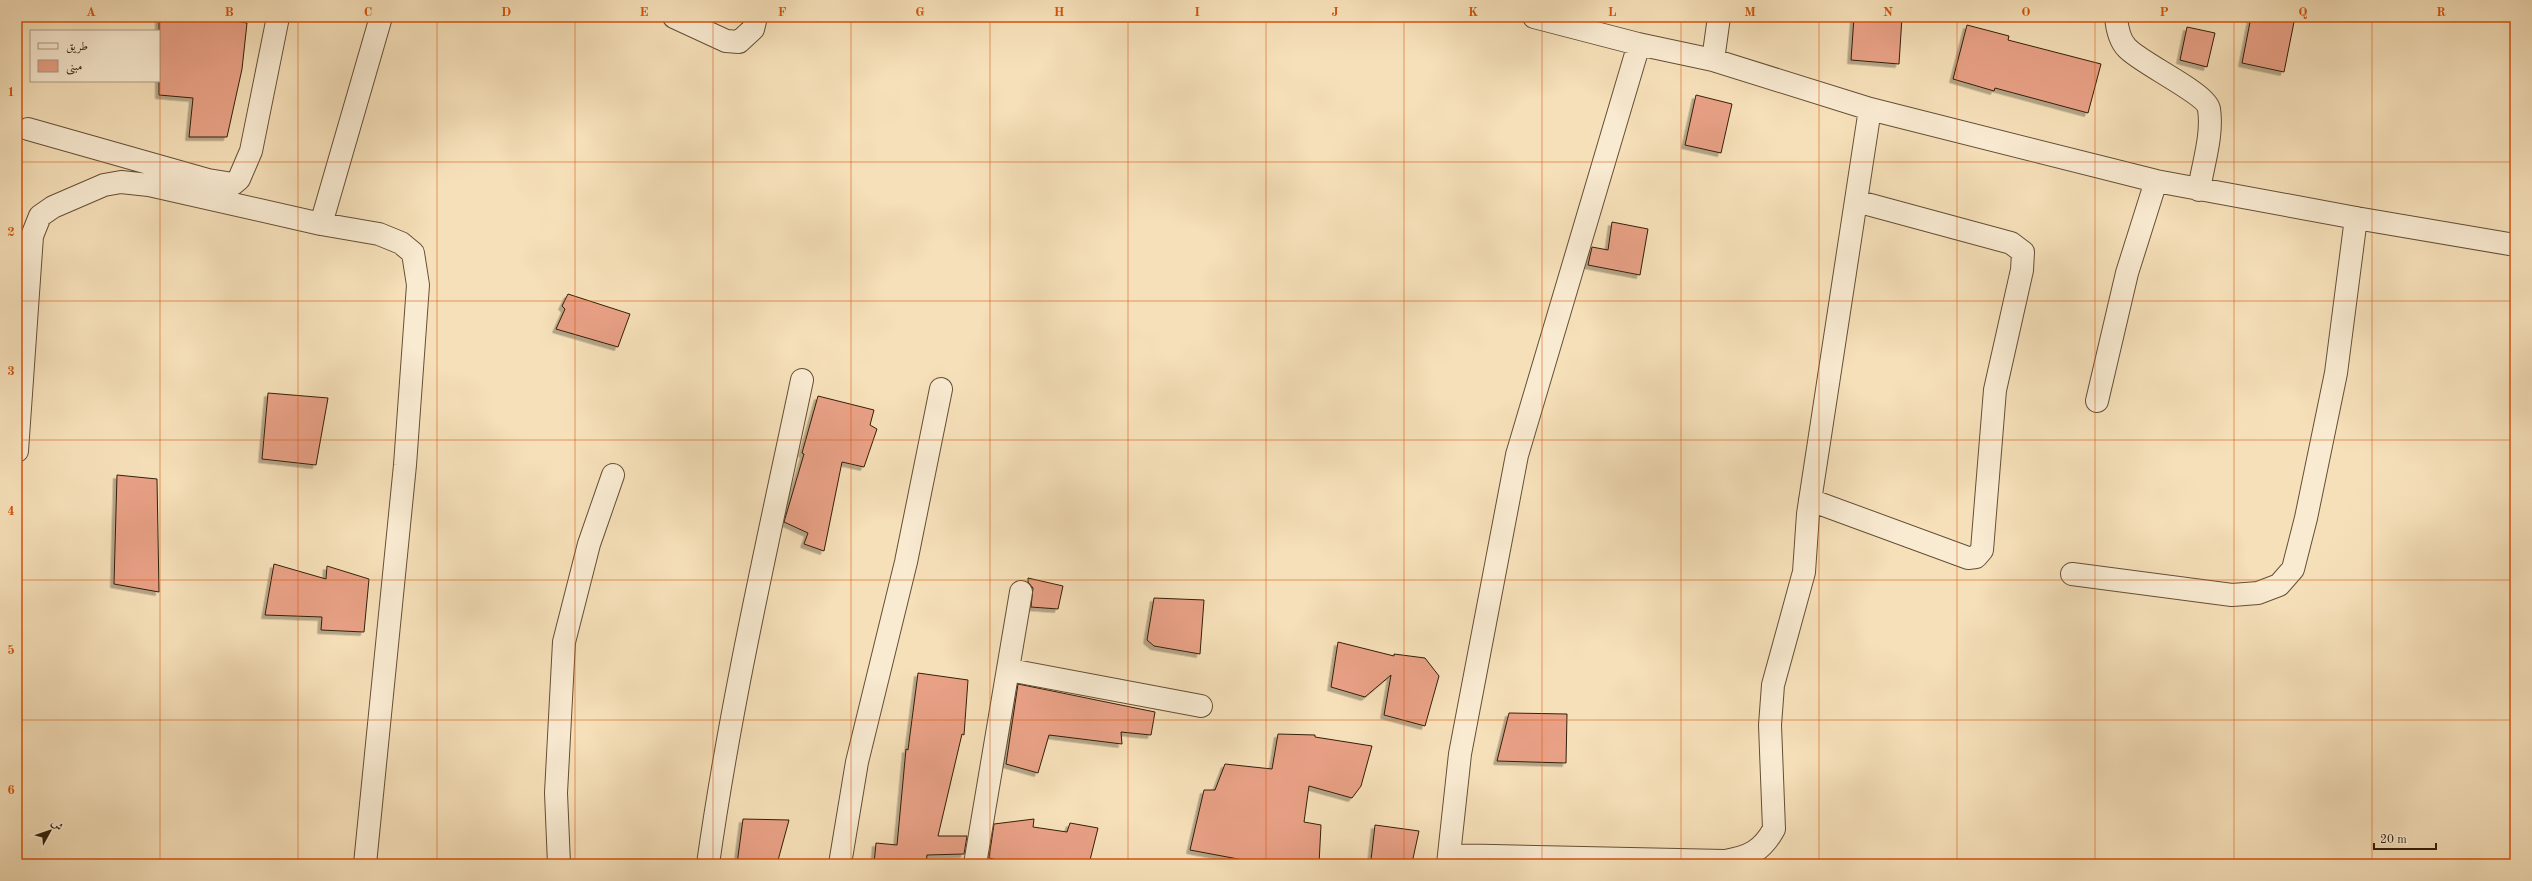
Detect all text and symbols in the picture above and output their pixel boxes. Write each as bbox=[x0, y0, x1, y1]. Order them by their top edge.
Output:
text: A bbox=[86, 6, 96, 19]
text: B bbox=[224, 6, 234, 19]
text: C bbox=[364, 6, 372, 19]
text: D bbox=[501, 6, 511, 19]
text: E bbox=[640, 6, 649, 19]
text: F bbox=[778, 6, 787, 19]
text: G bbox=[915, 6, 925, 19]
text: H bbox=[1054, 6, 1065, 19]
text: I bbox=[1194, 6, 1200, 19]
text: J bbox=[1331, 6, 1339, 19]
text: K bbox=[1468, 6, 1478, 19]
text: L bbox=[1608, 6, 1617, 19]
text: M bbox=[1744, 6, 1756, 19]
text: N bbox=[1883, 6, 1893, 19]
text: O bbox=[2021, 6, 2031, 19]
text: P bbox=[2159, 6, 2169, 19]
text: Q bbox=[2298, 6, 2308, 19]
text: R bbox=[2436, 6, 2446, 19]
legend bbox=[30, 30, 160, 82]
text: طريق bbox=[66, 41, 88, 54]
text: مبنى bbox=[66, 61, 82, 75]
text: 1 bbox=[7, 86, 15, 99]
text: 2 bbox=[7, 226, 15, 239]
text: 3 bbox=[7, 365, 15, 378]
text: 4 bbox=[7, 505, 15, 518]
text: 5 bbox=[7, 644, 15, 657]
text: 6 bbox=[7, 784, 15, 797]
north arrow bbox=[30, 811, 70, 851]
text: ش bbox=[49, 818, 64, 833]
scale bar bbox=[2374, 825, 2436, 851]
text: 20 m bbox=[2380, 834, 2407, 846]

